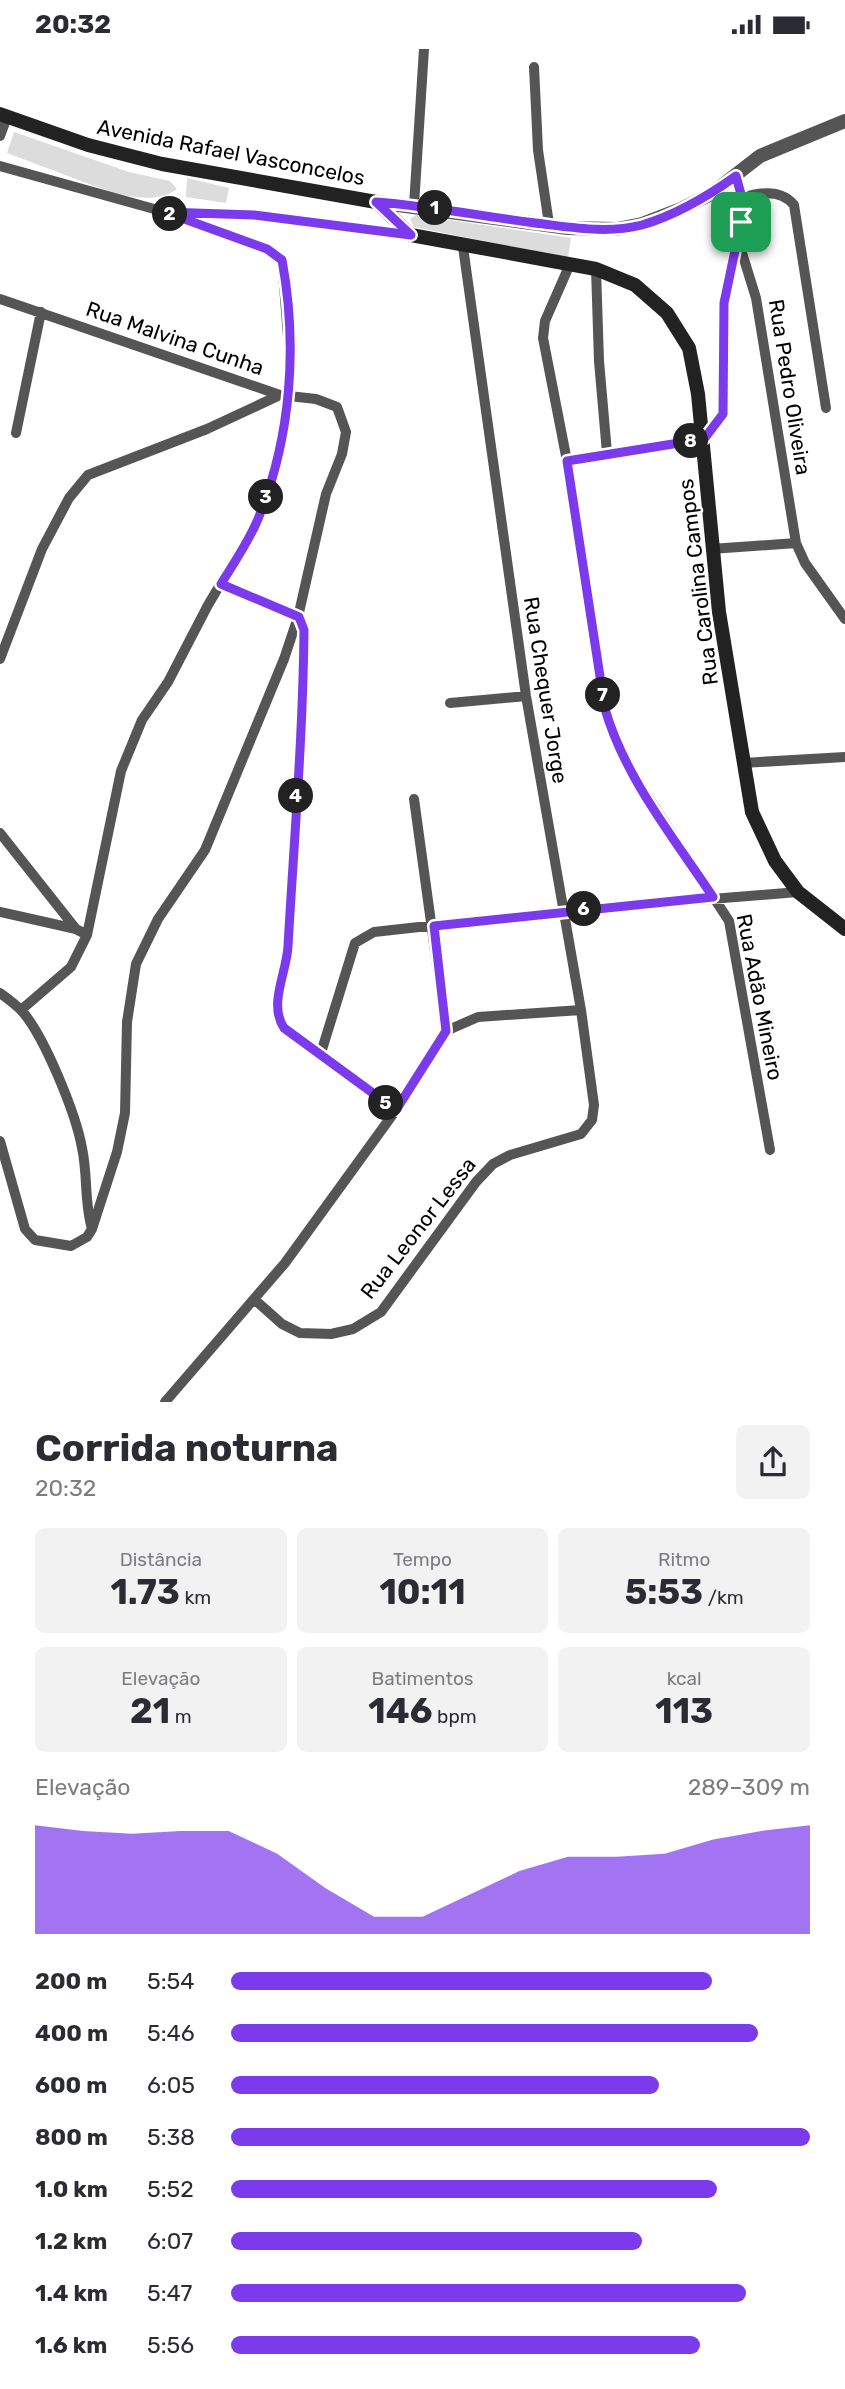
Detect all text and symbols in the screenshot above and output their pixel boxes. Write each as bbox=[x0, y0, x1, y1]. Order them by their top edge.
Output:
text: 20:32 bbox=[35, 9, 111, 40]
street label: Avenida Rafael Vasconcelos bbox=[95, 114, 367, 190]
pin: 1 bbox=[418, 191, 452, 225]
pin bbox=[711, 192, 771, 252]
text: 1 bbox=[430, 196, 439, 219]
pin: 2 bbox=[152, 197, 188, 231]
text: 2 bbox=[163, 202, 176, 225]
icon: arrive bbox=[722, 203, 760, 241]
street label: Rua Malvina Cunha bbox=[83, 296, 267, 380]
street label: Rua Pedro Oliveira bbox=[764, 297, 816, 477]
pin: 8 bbox=[674, 423, 708, 459]
text: 8 bbox=[684, 429, 697, 452]
street label: Rua Carolina Campos bbox=[673, 477, 723, 687]
pin: 3 bbox=[248, 479, 284, 515]
text: 3 bbox=[259, 485, 272, 508]
street label: Rua Chequer Jorge bbox=[519, 595, 573, 785]
pin: 7 bbox=[586, 677, 620, 713]
text: 7 bbox=[597, 683, 608, 706]
pin: 4 bbox=[278, 779, 314, 813]
text: 4 bbox=[289, 784, 302, 807]
pin: 6 bbox=[566, 891, 602, 927]
text: 6 bbox=[577, 897, 590, 920]
street label: Rua Adão Mineiro bbox=[732, 912, 788, 1082]
pin: 5 bbox=[368, 1085, 404, 1121]
text: 5 bbox=[379, 1091, 392, 1114]
street label: Rua Leonor Lessa bbox=[355, 1152, 481, 1304]
text: Corrida noturna bbox=[35, 1425, 339, 1471]
button: share bbox=[736, 1425, 810, 1499]
text: 20:32 bbox=[35, 1474, 96, 1502]
text: Distância bbox=[120, 1548, 202, 1571]
text: Tempo bbox=[393, 1548, 452, 1571]
text: Ritmo bbox=[658, 1548, 710, 1571]
text: 1.73 bbox=[110, 1571, 180, 1613]
text: 10:11 bbox=[379, 1571, 466, 1613]
text: 5:53 bbox=[625, 1571, 703, 1613]
text: km bbox=[180, 1586, 211, 1609]
text: /km bbox=[703, 1586, 744, 1609]
text: Elevação bbox=[121, 1667, 200, 1690]
text: Batimentos bbox=[371, 1667, 474, 1690]
text: kcal bbox=[667, 1667, 702, 1690]
text: 21 bbox=[130, 1690, 170, 1732]
text: 146 bbox=[368, 1690, 432, 1732]
text: 113 bbox=[655, 1690, 713, 1732]
text: m bbox=[170, 1705, 192, 1728]
text: bpm bbox=[432, 1705, 477, 1728]
text: Elevação bbox=[35, 1773, 131, 1801]
text: 289–309 m bbox=[688, 1773, 810, 1801]
text: 200 m bbox=[35, 1967, 107, 1995]
text: 5:54 bbox=[147, 1967, 195, 1995]
text: 400 m bbox=[35, 2019, 108, 2047]
text: 5:46 bbox=[147, 2019, 195, 2047]
text: 600 m bbox=[35, 2071, 107, 2099]
text: 6:05 bbox=[147, 2071, 195, 2099]
text: 800 m bbox=[35, 2123, 108, 2151]
text: 5:38 bbox=[147, 2123, 195, 2151]
text: 1.0 km bbox=[35, 2175, 108, 2203]
text: 5:52 bbox=[147, 2175, 194, 2203]
text: 1.2 km bbox=[35, 2227, 107, 2255]
text: 6:07 bbox=[147, 2227, 193, 2255]
text: 1.4 km bbox=[35, 2279, 108, 2307]
text: 5:47 bbox=[147, 2279, 192, 2307]
text: 1.6 km bbox=[35, 2331, 107, 2359]
text: 5:56 bbox=[147, 2331, 194, 2359]

